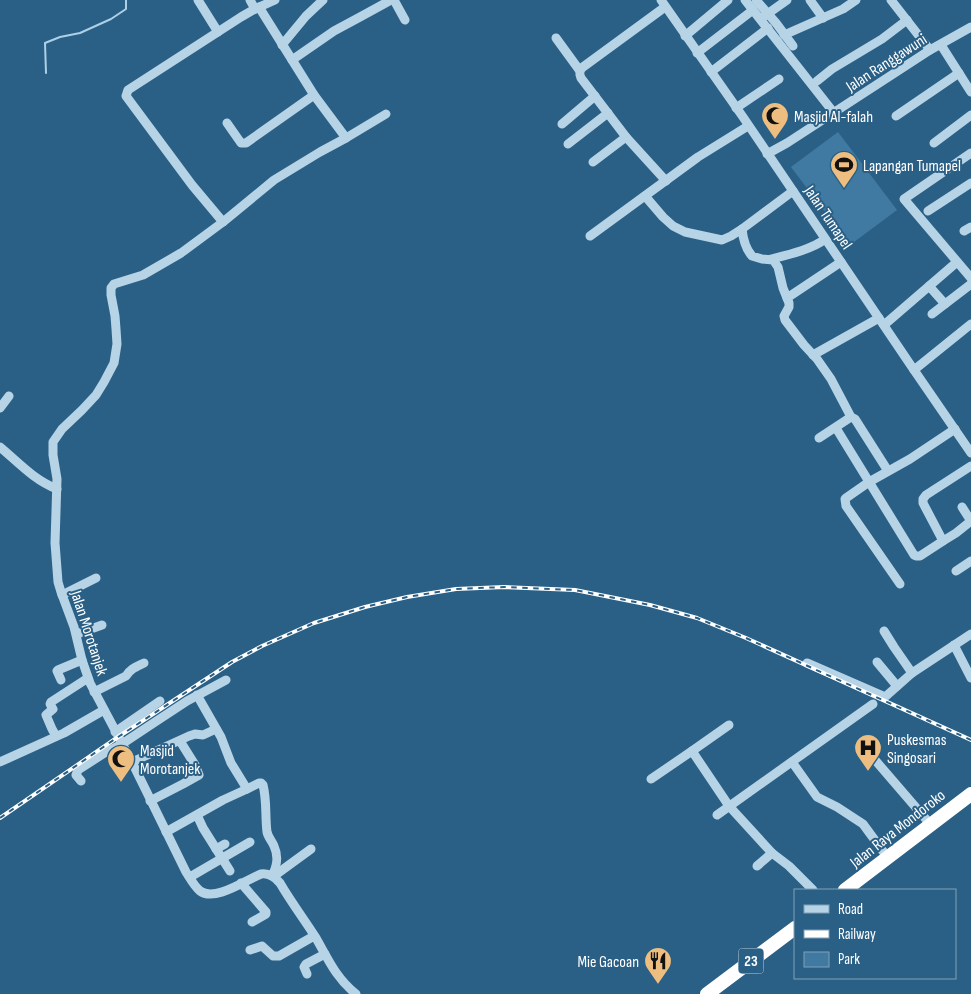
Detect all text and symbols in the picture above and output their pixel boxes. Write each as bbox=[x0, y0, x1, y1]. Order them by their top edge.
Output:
street label: Jalan Ranggawuni bbox=[842, 30, 931, 97]
mosque icon: Masjid Al-falah bbox=[760, 101, 790, 140]
place label: Masjid Al-falah bbox=[794, 108, 873, 127]
sports icon: Lapangan Tumapel bbox=[829, 150, 859, 189]
place label: Lapangan Tumapel bbox=[863, 157, 961, 176]
street label: Jalan Tumapel bbox=[799, 182, 856, 253]
street label: Jalan Morotanjek bbox=[66, 588, 111, 678]
place label: Puskesmas Singosari bbox=[887, 731, 947, 768]
hospital icon: Puskesmas Singosari bbox=[853, 733, 883, 772]
place label: Masjid Morotanjek bbox=[140, 742, 200, 779]
mosque icon: Masjid Morotanjek bbox=[106, 744, 136, 783]
street label: Jalan Raya Mondoroko bbox=[846, 786, 949, 873]
legend bbox=[794, 889, 956, 979]
text: Road bbox=[838, 900, 863, 919]
text: Railway bbox=[838, 925, 876, 944]
restaurant icon: Mie Gacoan bbox=[643, 946, 673, 985]
road number: 23 bbox=[738, 948, 764, 974]
text: Park bbox=[838, 950, 860, 969]
place label: Mie Gacoan bbox=[578, 953, 639, 972]

